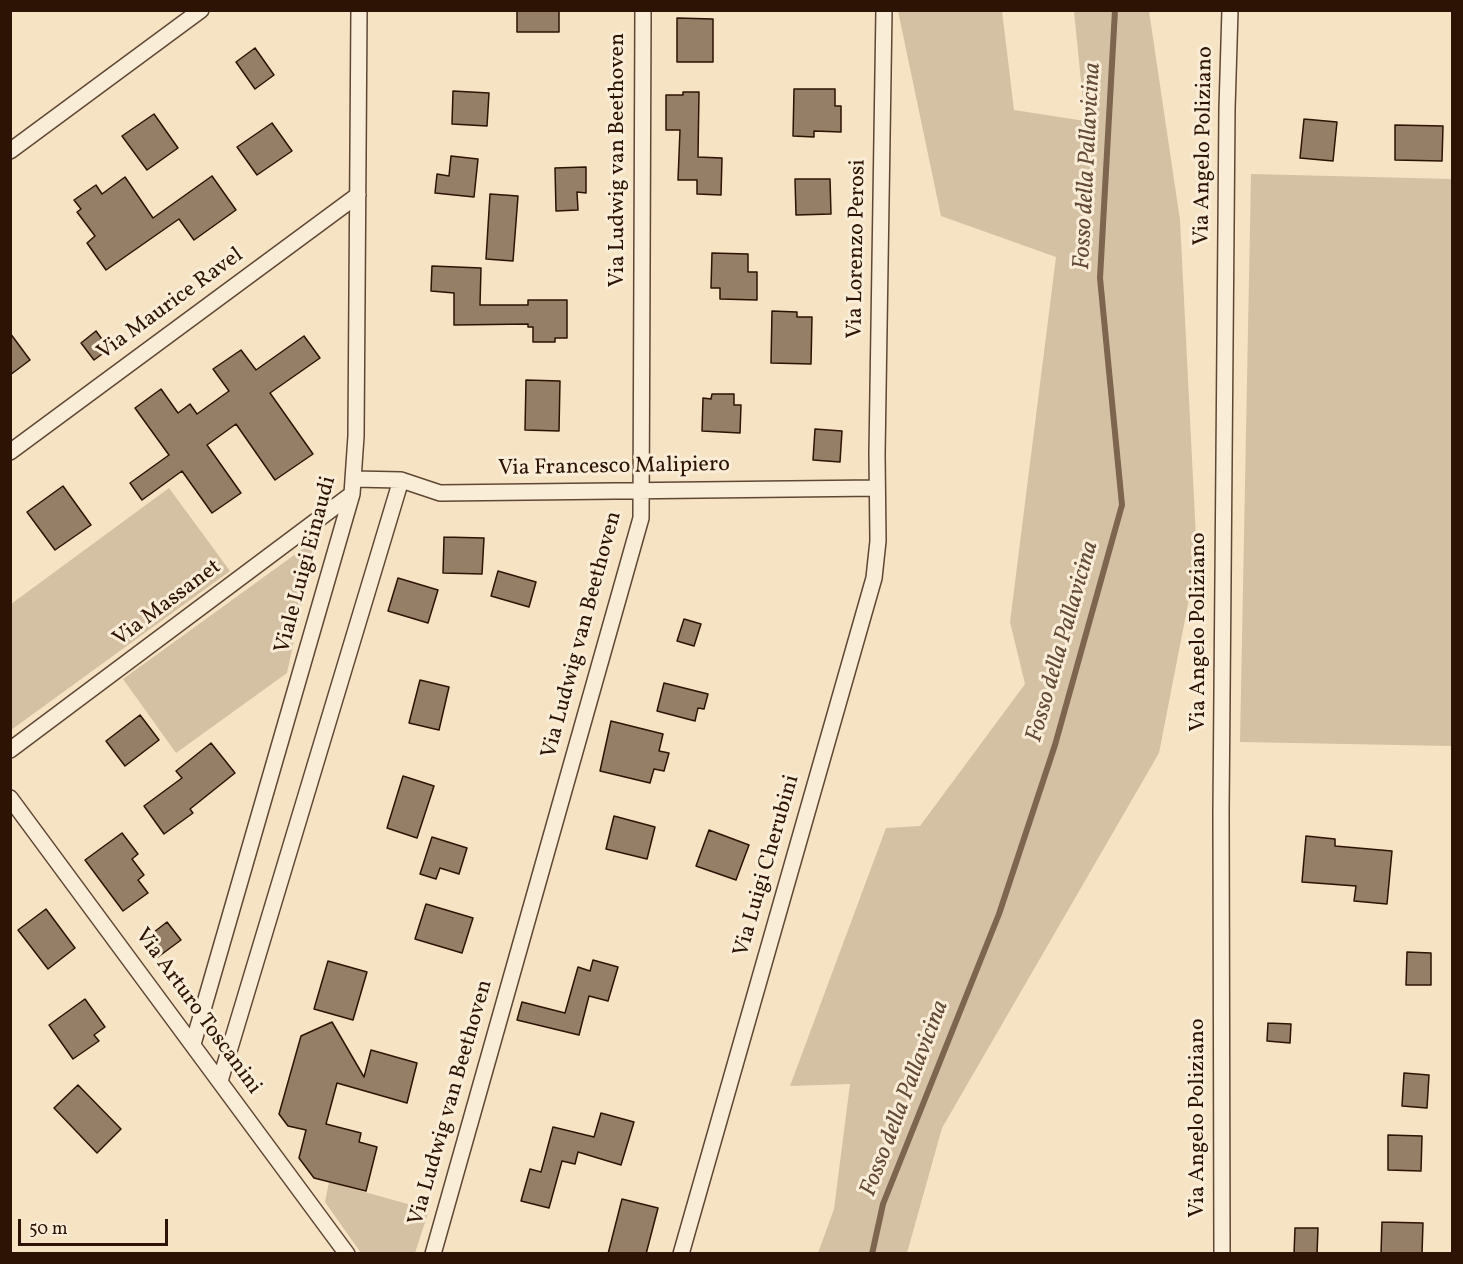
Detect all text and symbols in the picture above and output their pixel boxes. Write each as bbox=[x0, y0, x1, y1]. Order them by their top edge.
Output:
street label: Via Ludwig van Beethoven bbox=[606, 33, 632, 287]
street label: Via Angelo Poliziano bbox=[1190, 46, 1220, 246]
water label: Fosso della Pallavicina bbox=[1069, 62, 1109, 270]
street label: Via Lorenzo Perosi bbox=[843, 159, 873, 339]
street label: Via Maurice Ravel bbox=[93, 243, 249, 367]
street label: Via Francesco Malipiero bbox=[498, 453, 730, 483]
street label: Viale Luigi Einaudi bbox=[271, 474, 343, 656]
street label: Via Ludwig van Beethoven bbox=[537, 509, 629, 761]
street label: Via Angelo Poliziano bbox=[1187, 532, 1213, 732]
water label: Fosso della Pallavicina bbox=[1022, 538, 1106, 746]
street label: Via Massanet bbox=[109, 555, 227, 653]
street label: Via Luigi Cherubini bbox=[729, 772, 807, 960]
street label: Via Arturo Toscanini bbox=[128, 924, 266, 1100]
street label: Via Ludwig van Beethoven bbox=[404, 977, 500, 1229]
water label: Fosso della Pallavicina bbox=[855, 997, 957, 1201]
street label: Via Angelo Poliziano bbox=[1186, 1018, 1212, 1218]
scale bar bbox=[21, 1207, 171, 1245]
text: 50 m bbox=[29, 1217, 68, 1242]

